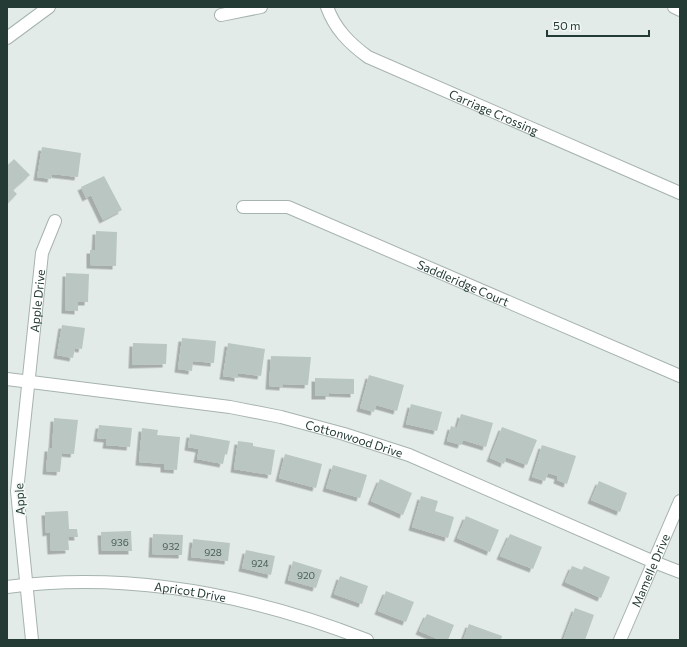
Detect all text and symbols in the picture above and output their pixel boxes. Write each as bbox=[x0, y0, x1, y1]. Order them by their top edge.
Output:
scale bar bbox=[547, 12, 649, 38]
text: 50 m bbox=[553, 18, 581, 32]
street label: Carriage Crossing bbox=[447, 86, 541, 138]
street label: Saddleridge Court bbox=[415, 257, 511, 309]
street label: Apple Drive bbox=[27, 269, 47, 333]
street label: Cottonwood Drive bbox=[304, 417, 405, 460]
street label: Apple bbox=[11, 483, 27, 515]
street label: Mamelle Drive bbox=[628, 532, 672, 609]
house number: 936 bbox=[111, 536, 129, 548]
house number: 932 bbox=[162, 540, 180, 552]
house number: 928 bbox=[204, 546, 222, 558]
house number: 924 bbox=[251, 557, 269, 569]
house number: 920 bbox=[297, 569, 315, 581]
street label: Apricot Drive bbox=[154, 579, 227, 604]

